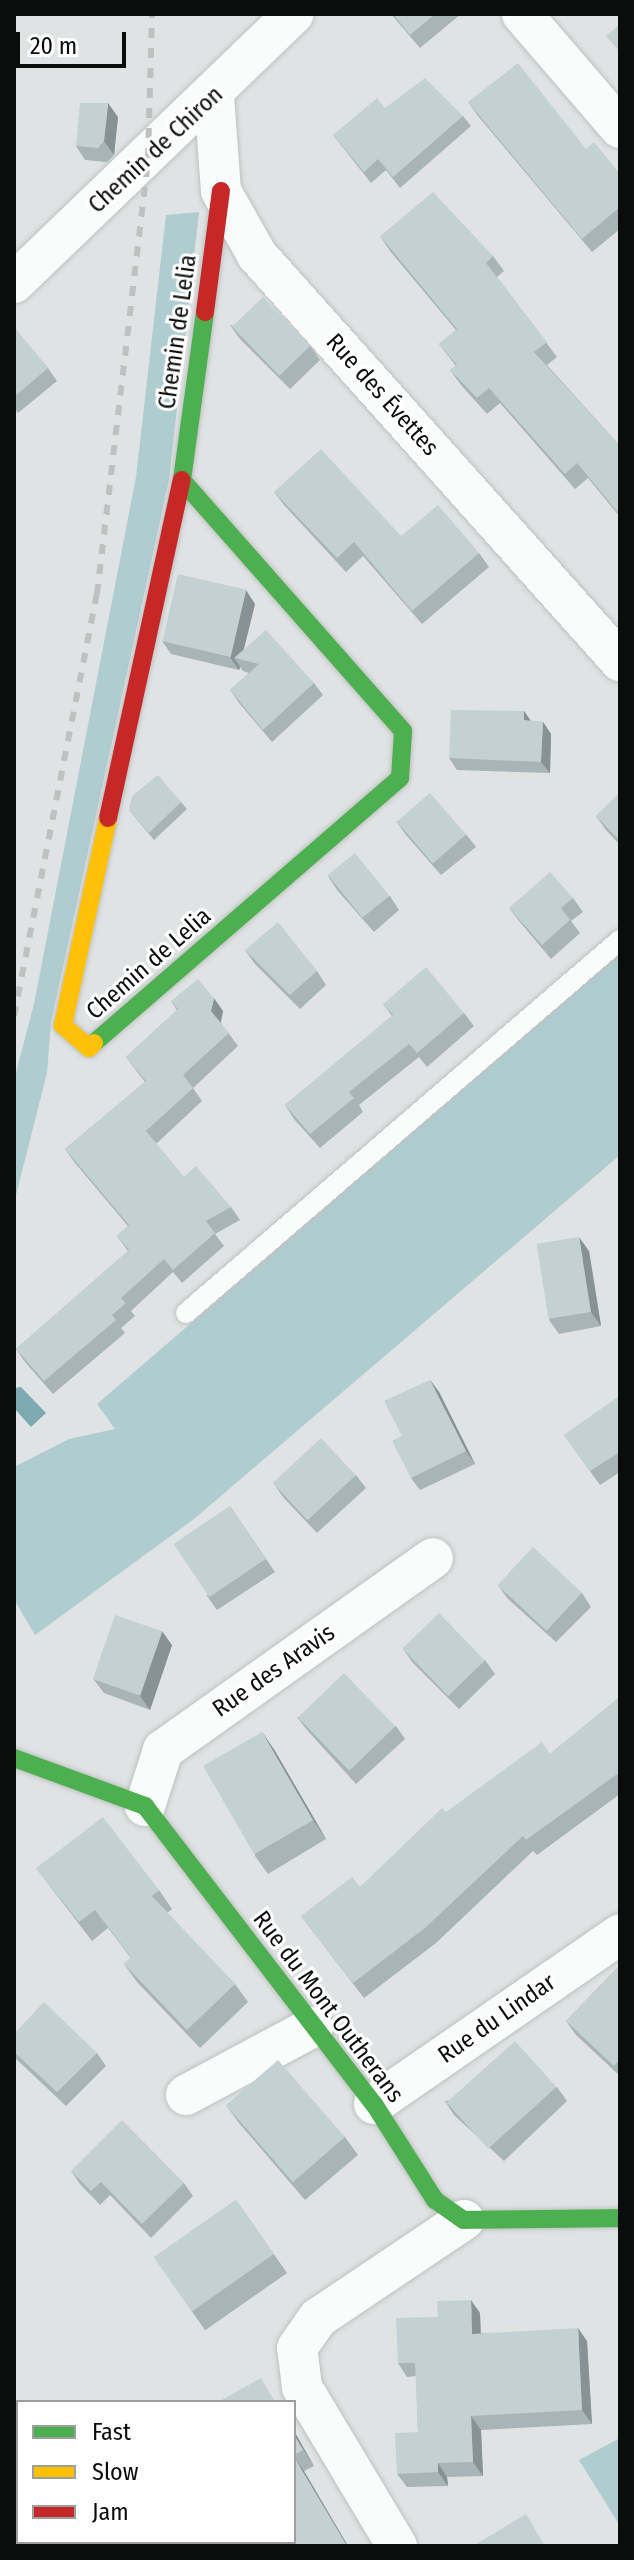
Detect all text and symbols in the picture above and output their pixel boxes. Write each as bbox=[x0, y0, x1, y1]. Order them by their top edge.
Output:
scale bar bbox=[20, 16, 130, 66]
text: 20 m bbox=[30, 32, 77, 60]
street label: Chemin de Chiron bbox=[83, 80, 229, 220]
street label: Chemin de Lelia bbox=[153, 253, 203, 411]
street label: Rue des Évettes bbox=[320, 328, 444, 462]
street label: Chemin de Lelia bbox=[81, 902, 217, 1026]
street label: Rue des Aravis bbox=[207, 1618, 341, 1724]
street label: Rue du Mont Outherans bbox=[247, 1906, 409, 2108]
street label: Rue du Lindar bbox=[433, 1968, 561, 2070]
legend bbox=[16, 2400, 296, 2544]
text: Fast bbox=[92, 2418, 131, 2446]
text: Slow bbox=[92, 2458, 138, 2486]
text: Jam bbox=[92, 2498, 129, 2526]

